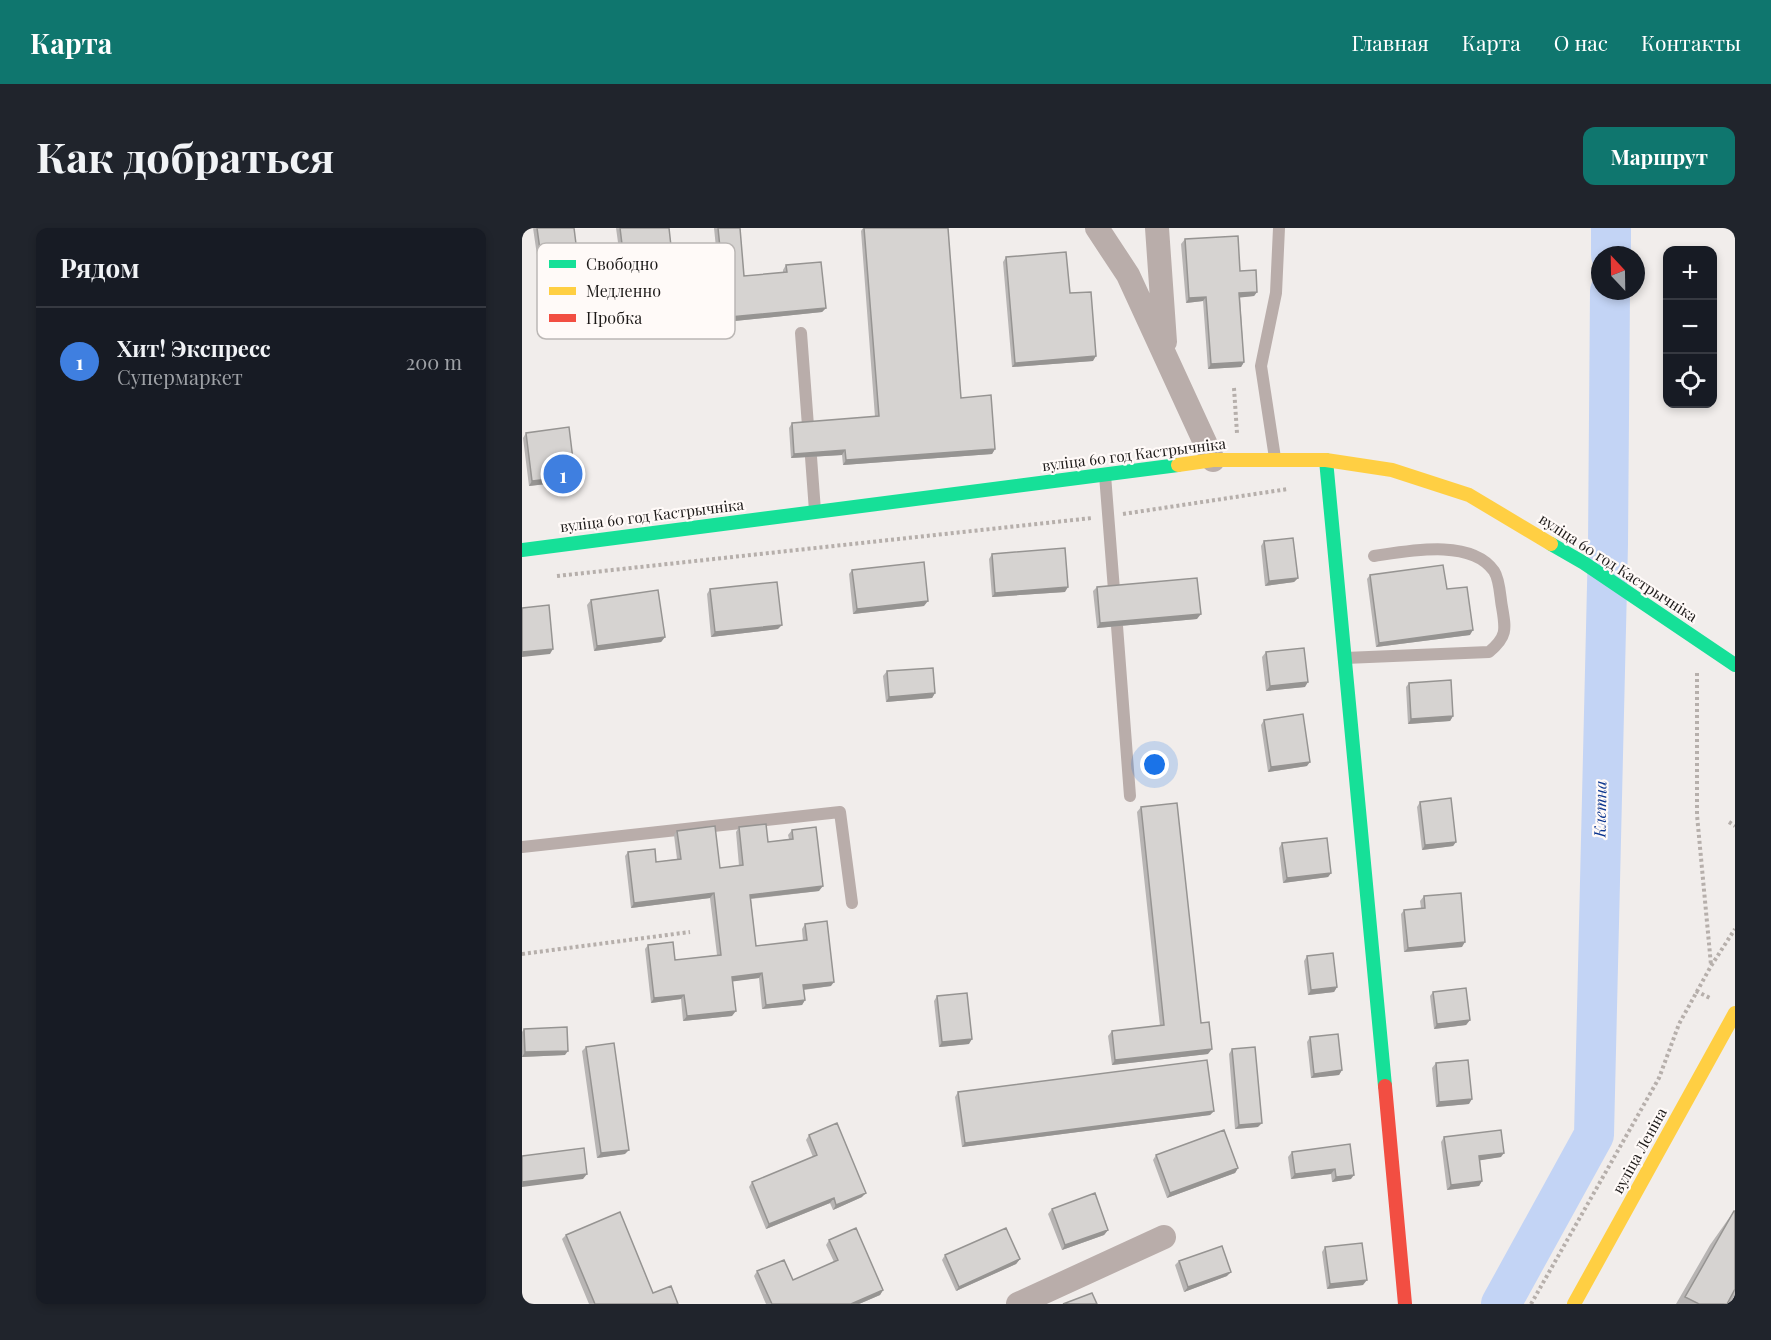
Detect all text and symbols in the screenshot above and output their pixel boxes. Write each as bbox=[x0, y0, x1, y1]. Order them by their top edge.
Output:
text: Карта bbox=[30, 24, 112, 61]
text: Главная bbox=[1351, 28, 1429, 56]
text: Карта bbox=[1462, 28, 1521, 56]
text: О нас bbox=[1554, 28, 1608, 56]
text: Контакты bbox=[1641, 28, 1741, 56]
button: Маршрут bbox=[1583, 127, 1735, 185]
text: Как добраться bbox=[36, 128, 335, 184]
legend bbox=[537, 243, 735, 339]
north arrow bbox=[1591, 246, 1645, 300]
map controls bbox=[1663, 246, 1717, 408]
button: + bbox=[1663, 246, 1717, 300]
text: Рядом bbox=[60, 250, 139, 285]
text: Свободно bbox=[586, 253, 658, 274]
text: Медленно bbox=[586, 280, 661, 301]
button: − bbox=[1663, 300, 1717, 354]
text: Пробка bbox=[586, 307, 642, 328]
text: Хит! Экспресс bbox=[117, 333, 271, 363]
text: 1 bbox=[76, 348, 83, 375]
text: 200 m bbox=[406, 348, 462, 375]
button: locate bbox=[1663, 354, 1717, 408]
text: Супермаркет bbox=[117, 363, 243, 390]
street label: вуліца 60 год Кастрычніка bbox=[1041, 433, 1227, 475]
pin: 1 bbox=[544, 452, 582, 496]
street label: вуліца 60 год Кастрычніка bbox=[559, 494, 745, 536]
street label: вуліца 60 год Кастрычніка bbox=[1535, 508, 1702, 626]
your location bbox=[1140, 750, 1169, 779]
water label: Клетна bbox=[1588, 780, 1610, 839]
street label: вуліца Леніна bbox=[1607, 1104, 1671, 1197]

